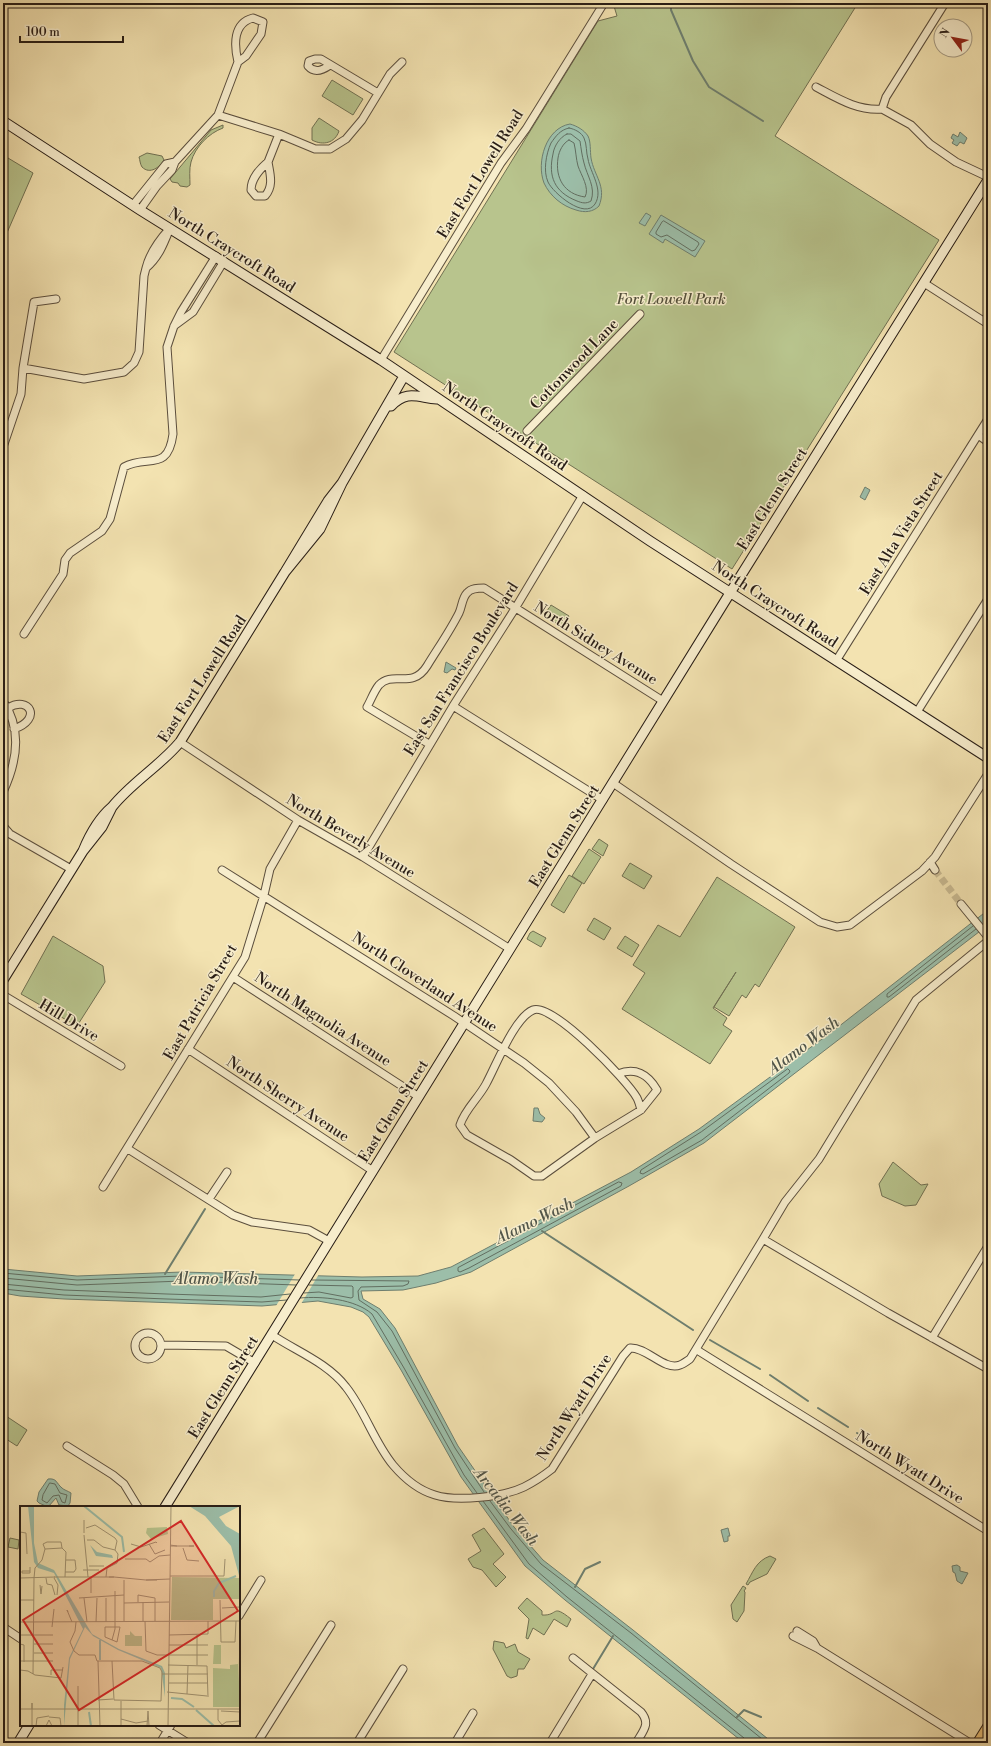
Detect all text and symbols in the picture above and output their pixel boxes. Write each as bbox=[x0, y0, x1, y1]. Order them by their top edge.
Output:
scale bar bbox=[20, 18, 123, 44]
north arrow bbox=[933, 18, 973, 58]
text: 100 m bbox=[26, 25, 60, 40]
text: N bbox=[937, 26, 954, 41]
street label: East Fort Lowell Road bbox=[433, 106, 528, 242]
street label: North Craycroft Road bbox=[165, 204, 299, 297]
park label: Fort Lowell Park bbox=[616, 290, 726, 309]
street label: Cottonwood Lane bbox=[526, 315, 623, 414]
street label: North Craycroft Road bbox=[439, 378, 571, 475]
street label: East Glenn Street bbox=[733, 444, 812, 554]
street label: East Alta Vista Street bbox=[856, 467, 948, 599]
street label: North Craycroft Road bbox=[708, 557, 842, 652]
street label: East San Francisco Boulevard bbox=[400, 578, 523, 760]
street label: North Sidney Avenue bbox=[530, 598, 661, 689]
street label: East Fort Lowell Road bbox=[154, 612, 251, 747]
street label: East Glenn Street bbox=[525, 781, 604, 891]
street label: North Beverly Avenue bbox=[283, 790, 419, 882]
street label: North Cloverland Avenue bbox=[348, 928, 501, 1037]
street label: East Patricia Street bbox=[159, 940, 242, 1064]
street label: North Magnolia Avenue bbox=[251, 968, 395, 1071]
street label: Hill Drive bbox=[35, 995, 102, 1046]
water label: Alamo Wash bbox=[762, 1012, 843, 1080]
street label: North Sherry Avenue bbox=[223, 1053, 353, 1146]
street label: East Glenn Street bbox=[354, 1056, 433, 1166]
water label: Alamo Wash bbox=[490, 1193, 577, 1249]
water label: Alamo Wash bbox=[172, 1269, 258, 1289]
street label: East Glenn Street bbox=[184, 1332, 263, 1442]
street label: North Wyatt Drive bbox=[533, 1350, 616, 1464]
street label: North Wyatt Drive bbox=[852, 1427, 967, 1508]
water label: Arcadia Wash bbox=[468, 1462, 543, 1550]
inset map bbox=[20, 1506, 240, 1726]

